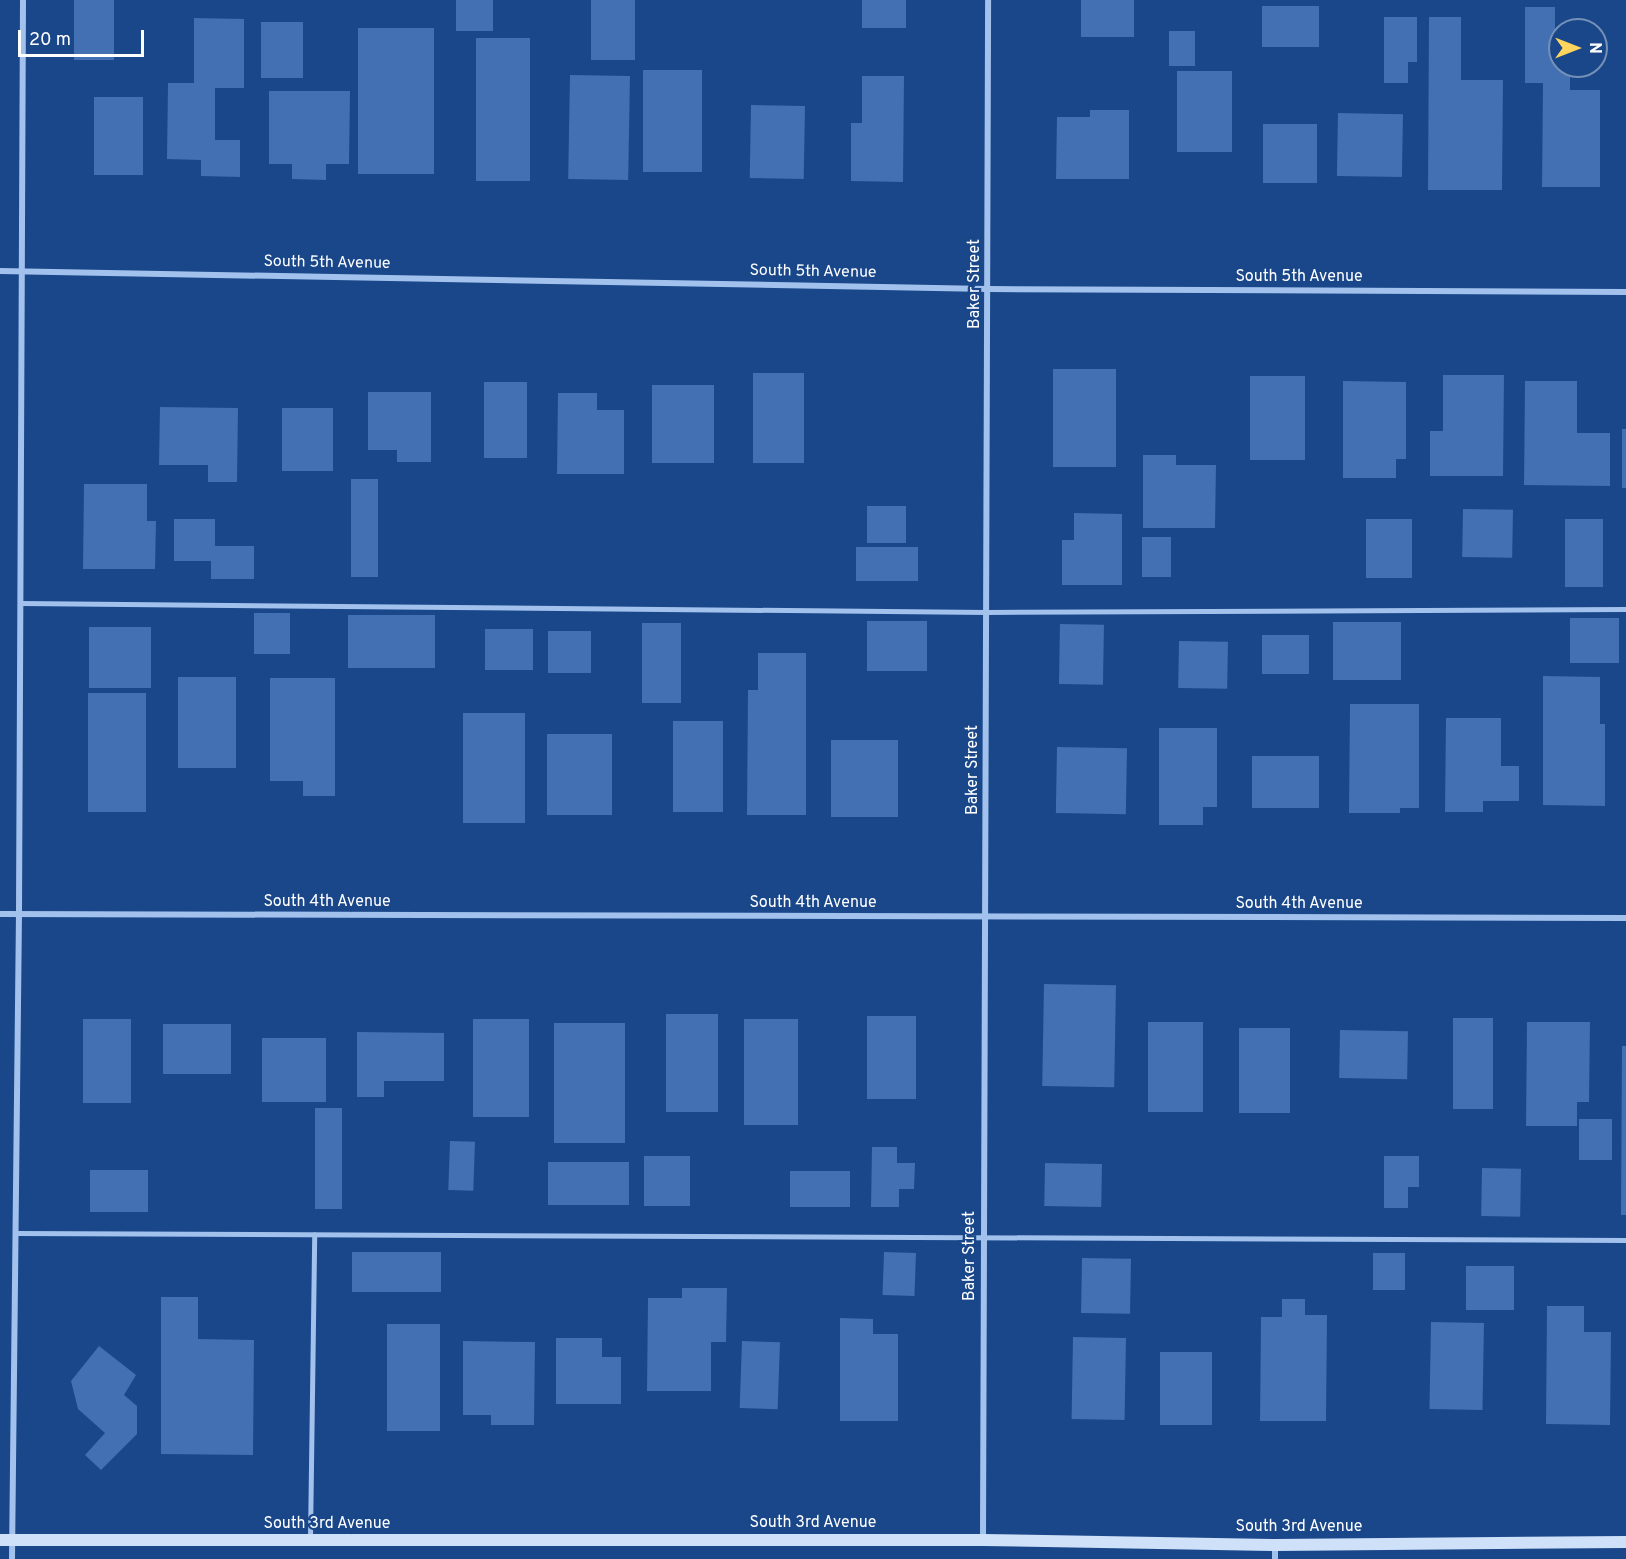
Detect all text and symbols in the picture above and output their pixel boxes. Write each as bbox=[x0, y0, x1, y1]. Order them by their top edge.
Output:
scale bar bbox=[21, 18, 147, 56]
north arrow bbox=[1548, 18, 1608, 78]
text: 20 m bbox=[29, 29, 71, 52]
text: N bbox=[1584, 42, 1604, 54]
street label: Baker Street bbox=[965, 239, 985, 329]
street label: South 5th Avenue bbox=[263, 252, 391, 274]
street label: South 5th Avenue bbox=[749, 261, 877, 283]
street label: South 5th Avenue bbox=[1235, 267, 1363, 287]
street label: Baker Street bbox=[963, 725, 983, 815]
street label: South 4th Avenue bbox=[263, 892, 391, 912]
street label: South 4th Avenue bbox=[749, 893, 877, 913]
street label: South 4th Avenue bbox=[1235, 894, 1363, 914]
street label: Baker Street bbox=[960, 1211, 980, 1301]
street label: South 3rd Avenue bbox=[749, 1513, 877, 1533]
street label: South 3rd Avenue bbox=[263, 1514, 391, 1534]
street label: South 3rd Avenue bbox=[1235, 1517, 1363, 1537]

